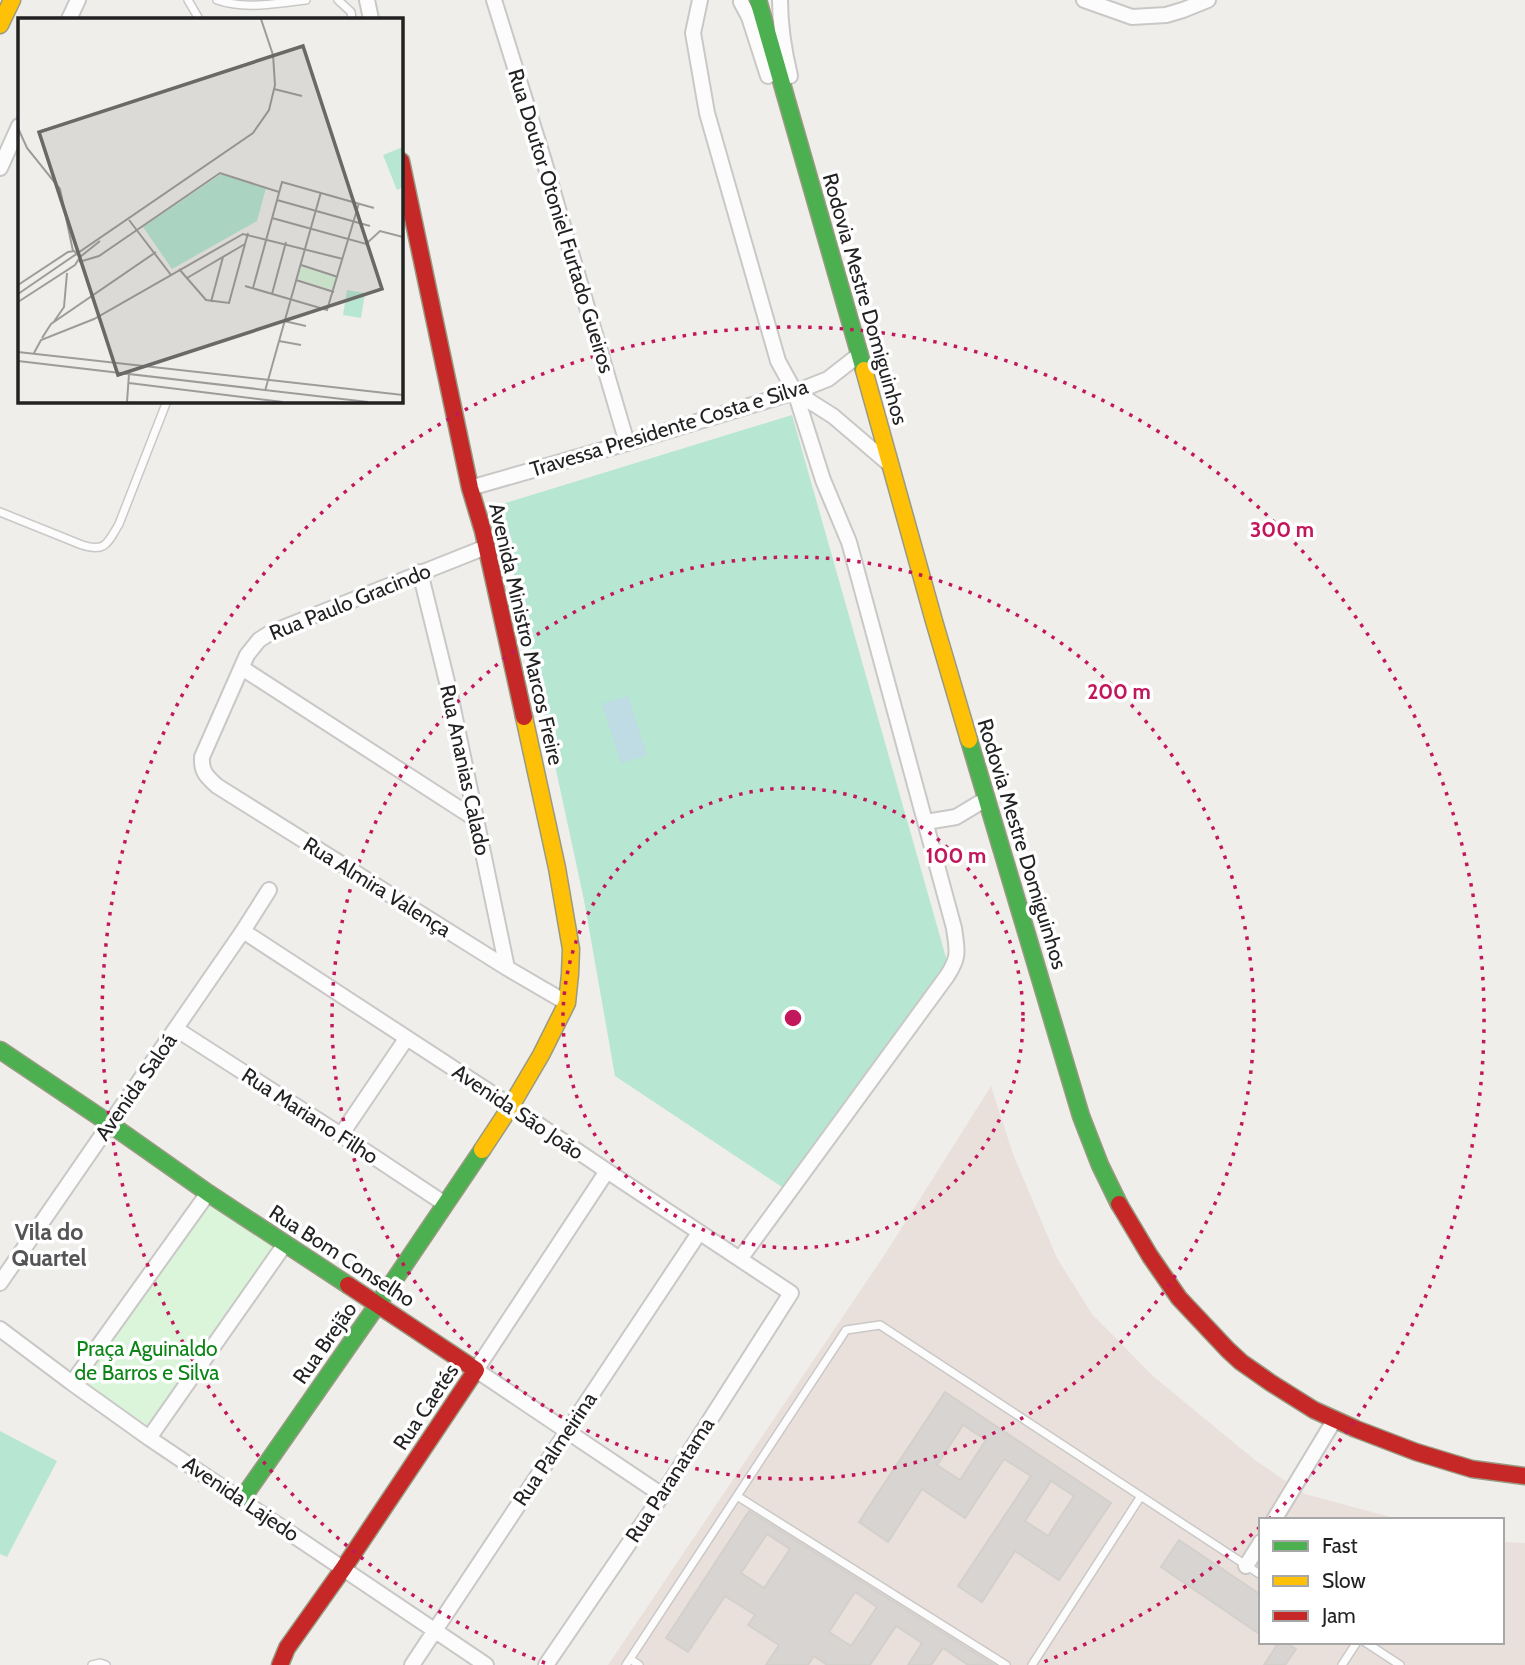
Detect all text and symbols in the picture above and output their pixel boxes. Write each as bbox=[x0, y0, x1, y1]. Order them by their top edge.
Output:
inset map bbox=[18, 18, 402, 402]
street label: Rua Doutor Otoniel Furtado Gueiros bbox=[503, 66, 620, 376]
street label: Rodovia Mestre Domiguinhos bbox=[818, 170, 913, 428]
street label: Travessa Presidente Costa e Silva bbox=[527, 373, 811, 482]
street label: Avenida Ministro Marcos Freire bbox=[484, 500, 569, 768]
text: 300 m bbox=[1250, 517, 1314, 542]
street label: Rua Paulo Gracindo bbox=[266, 558, 434, 645]
text: 200 m bbox=[1087, 679, 1151, 704]
street label: Rua Ananias Calado bbox=[435, 682, 496, 858]
street label: Rodovia Mestre Domiguinhos bbox=[972, 716, 1073, 972]
street label: Rua Almira Valença bbox=[299, 831, 456, 942]
text: 100 m bbox=[926, 843, 986, 868]
centre of rings bbox=[781, 1006, 805, 1030]
street label: Avenida Saloá bbox=[90, 1029, 182, 1145]
street label: Avenida São João bbox=[448, 1059, 589, 1165]
street label: Rua Mariano Filho bbox=[237, 1062, 383, 1169]
street label: Rua Bom Conselho bbox=[265, 1199, 420, 1312]
district label: Vila do Quartel bbox=[12, 1218, 86, 1272]
street label: Rua Brejão bbox=[287, 1297, 363, 1389]
park label: Praça Aguinaldo de Barros e Silva bbox=[75, 1336, 219, 1385]
street label: Rua Caetés bbox=[388, 1359, 464, 1455]
street label: Rua Palmeirina bbox=[507, 1387, 602, 1510]
street label: Rua Paranatama bbox=[620, 1413, 719, 1547]
street label: Avenida Lajedo bbox=[178, 1451, 304, 1547]
legend bbox=[1259, 1518, 1504, 1644]
text: Fast bbox=[1322, 1533, 1358, 1558]
text: Slow bbox=[1322, 1568, 1366, 1593]
text: Jam bbox=[1321, 1603, 1356, 1628]

